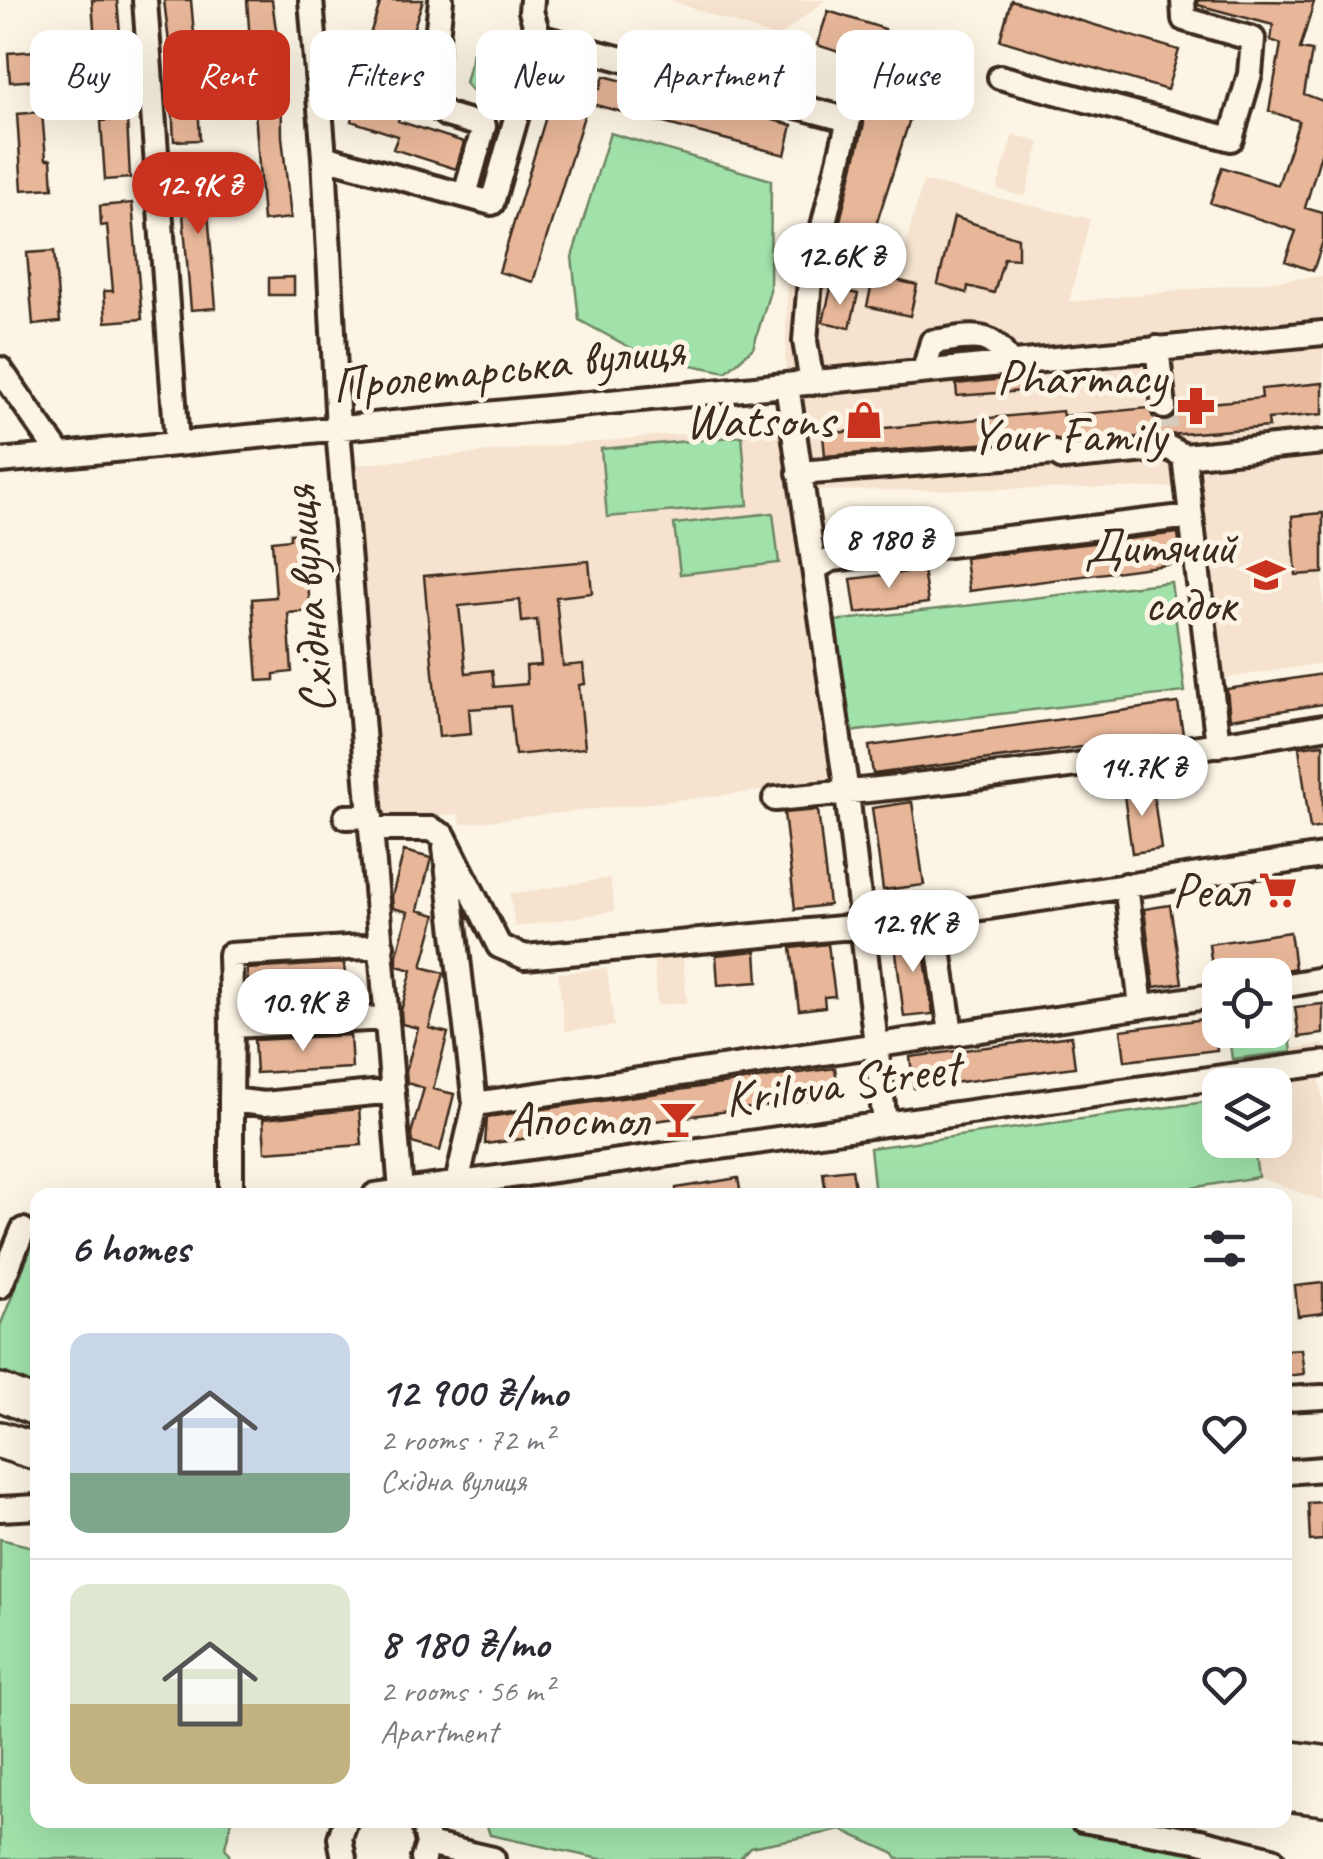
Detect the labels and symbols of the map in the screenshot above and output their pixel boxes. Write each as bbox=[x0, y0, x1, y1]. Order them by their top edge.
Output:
pin: 12.9K ₴ bbox=[106, 152, 290, 237]
pin: 12.6K ₴ bbox=[748, 223, 932, 308]
street label: Пролетарська вулиця bbox=[329, 317, 689, 417]
place label: Pharmacy Your Family bbox=[970, 346, 1170, 467]
pharmacy icon: Pharmacy Your Family bbox=[1175, 385, 1217, 427]
place label: Watsons bbox=[685, 389, 839, 452]
shop icon: Watsons bbox=[843, 399, 885, 441]
street label: Східна вулиця bbox=[266, 481, 349, 717]
pin: 8 180 ₴ bbox=[797, 506, 981, 591]
place label: Дитячий садок bbox=[1084, 515, 1239, 636]
school or university icon: Дитячий садок bbox=[1245, 554, 1287, 596]
pin: 14.7K ₴ bbox=[1050, 734, 1234, 819]
place label: Реал bbox=[1172, 859, 1251, 922]
supermarket icon: Реал bbox=[1257, 869, 1299, 911]
pin: 12.9K ₴ bbox=[821, 890, 1005, 975]
pin: 10.9K ₴ bbox=[211, 969, 395, 1054]
street label: Krilova Street bbox=[720, 1034, 970, 1131]
place label: Апостол bbox=[506, 1088, 651, 1151]
bar icon: Апостол bbox=[657, 1098, 699, 1140]

